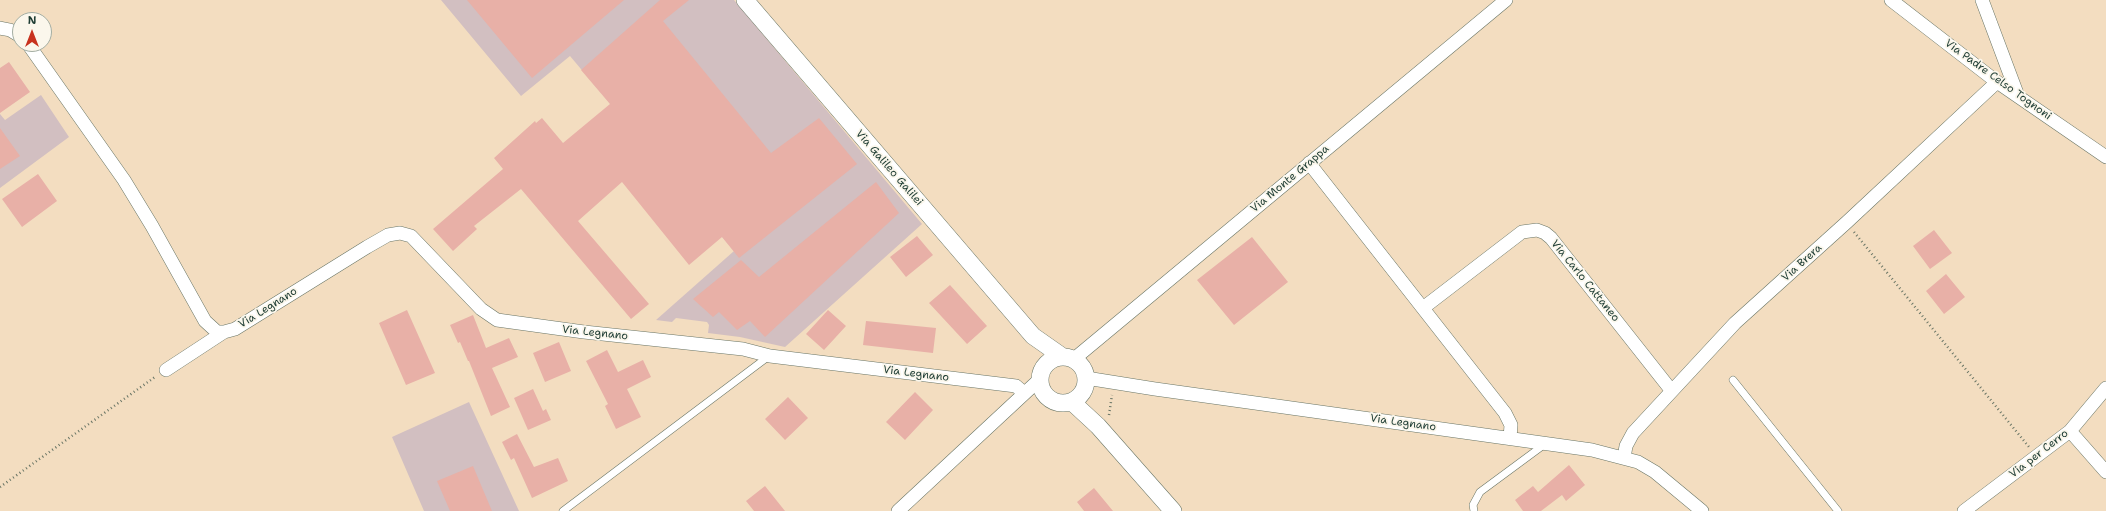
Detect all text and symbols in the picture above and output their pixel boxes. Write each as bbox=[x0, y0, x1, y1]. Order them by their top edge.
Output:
north arrow bbox=[12, 12, 52, 52]
text: N bbox=[28, 13, 36, 28]
street label: Via Padre Celso Tognoni bbox=[1942, 37, 2054, 123]
street label: Via Galileo Galilei bbox=[853, 127, 925, 209]
street label: Via Monte Grappa bbox=[1248, 142, 1332, 216]
street label: Via Carlo Cattaneo bbox=[1548, 237, 1622, 325]
street label: Via Brera bbox=[1779, 242, 1825, 284]
street label: Via Legnano bbox=[236, 285, 300, 331]
street label: Via Legnano bbox=[561, 323, 629, 343]
street label: Via Legnano bbox=[882, 363, 950, 385]
street label: Via Legnano bbox=[1369, 412, 1437, 434]
street label: Via per Cerro bbox=[2007, 427, 2071, 481]

